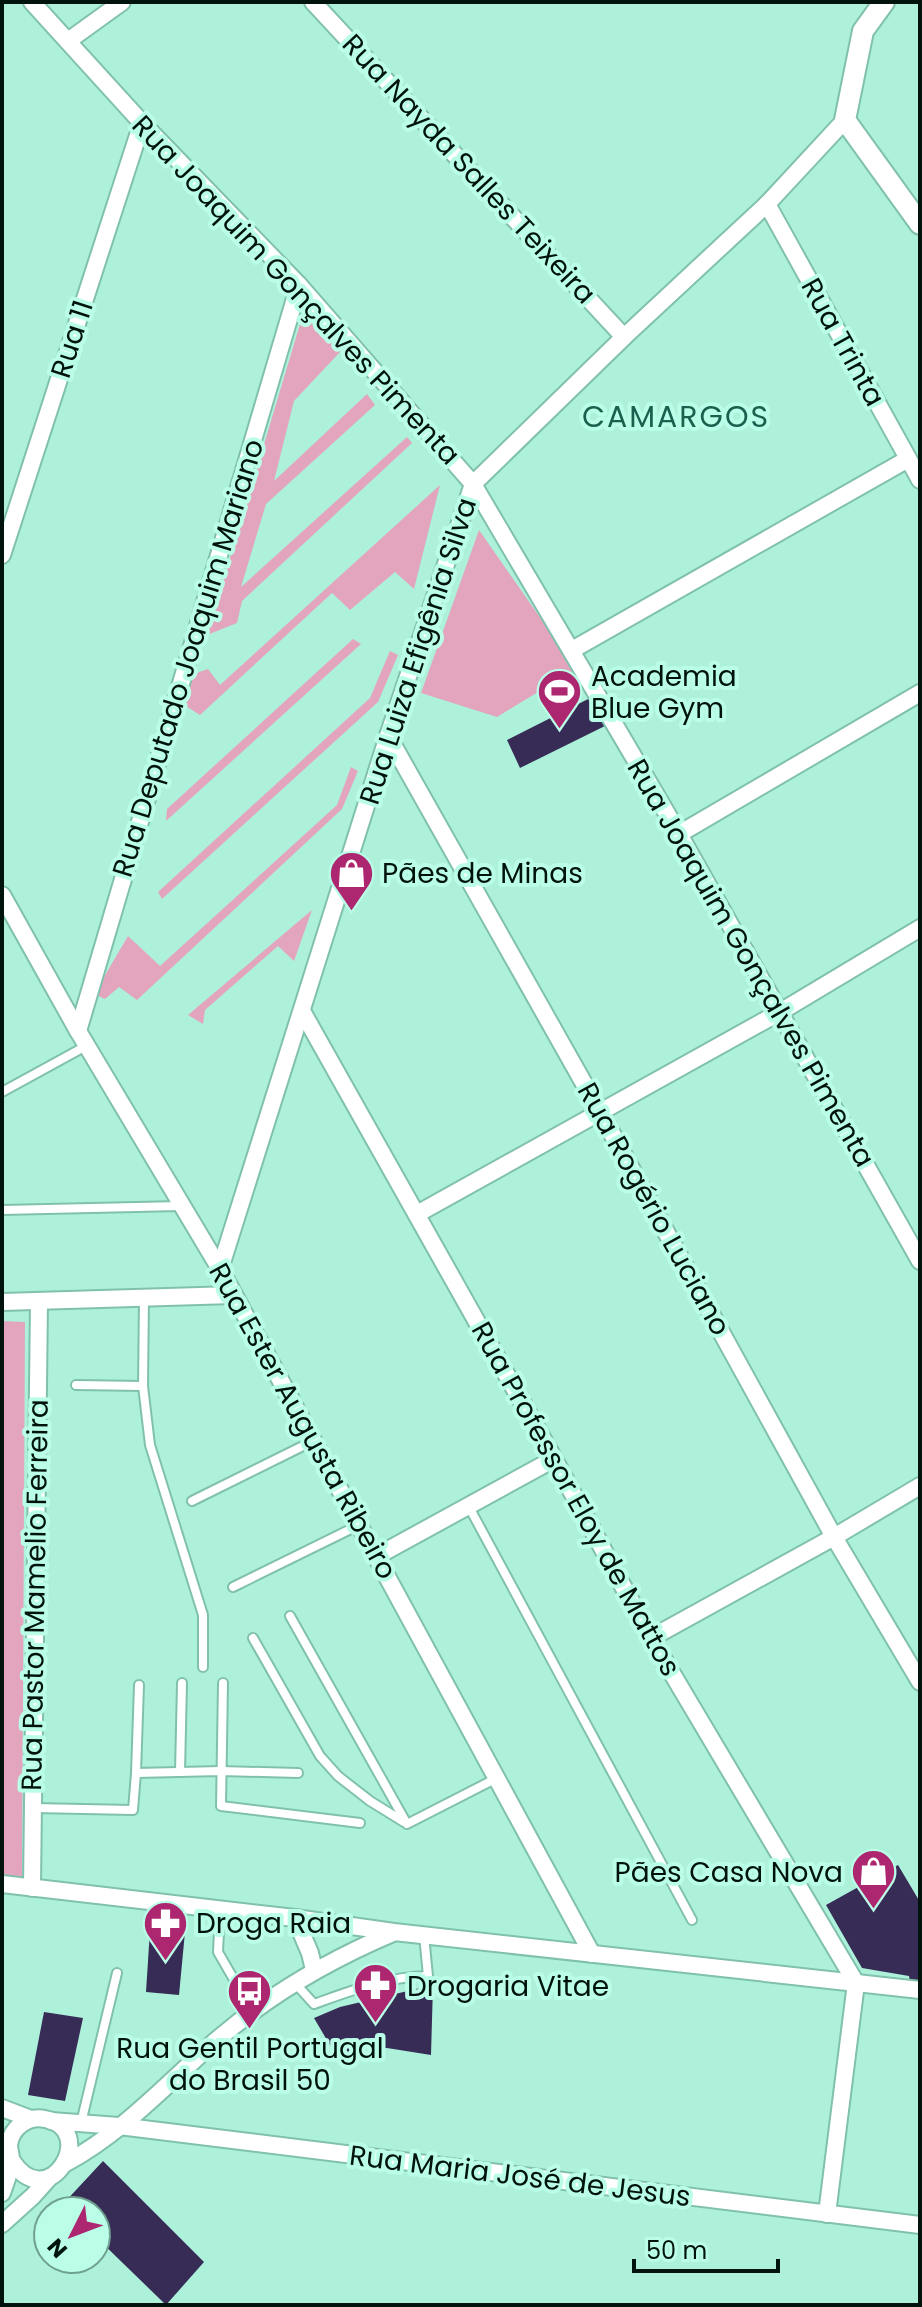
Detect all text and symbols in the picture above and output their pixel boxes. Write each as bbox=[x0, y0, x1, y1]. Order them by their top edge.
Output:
street label: Rua Nayda Salles Teixeira bbox=[333, 25, 605, 313]
street label: Rua Joaquim Gonçalves Pimenta bbox=[123, 107, 469, 473]
street label: Rua Trinta bbox=[792, 271, 894, 413]
street label: Rua 11 bbox=[41, 295, 103, 383]
district label: CAMARGOS bbox=[582, 395, 770, 438]
street label: Rua Deputado Joaquim Mariano bbox=[103, 434, 273, 882]
street label: Rua Luiza Efigênia Silva bbox=[350, 493, 486, 809]
place label: Academia Blue Gym bbox=[591, 657, 737, 728]
sports icon: Academia Blue Gym bbox=[536, 668, 584, 731]
street label: Rua Joaquim Gonçalves Pimenta bbox=[618, 752, 884, 1174]
shop icon: Pães de Minas bbox=[327, 849, 375, 912]
place label: Pães de Minas bbox=[382, 854, 583, 893]
street label: Rua Rogério Luciano bbox=[568, 1075, 740, 1343]
street label: Rua Ester Augusta Ribeiro bbox=[200, 1256, 406, 1586]
street label: Rua Professor Eloy de Mattos bbox=[462, 1315, 690, 1683]
street label: Rua Pastor Mamelio Ferreira bbox=[12, 1399, 58, 1791]
shop icon: Pães Casa Nova bbox=[850, 1848, 898, 1911]
place label: Pães Casa Nova bbox=[615, 1853, 843, 1892]
pharmacy icon: Droga Raia bbox=[141, 1899, 189, 1962]
place label: Droga Raia bbox=[196, 1904, 351, 1943]
pharmacy icon: Drogaria Vitae bbox=[352, 1962, 400, 2025]
bus stop icon: Rua Gentil Portugal do Brasil 50 bbox=[226, 1967, 274, 2030]
place label: Drogaria Vitae bbox=[407, 1967, 609, 2006]
place label: Rua Gentil Portugal do Brasil 50 bbox=[116, 2029, 384, 2100]
street label: Rua Maria José de Jesus bbox=[347, 2136, 693, 2216]
north arrow bbox=[32, 2195, 112, 2275]
scale bar bbox=[634, 2223, 778, 2273]
text: N bbox=[40, 2232, 75, 2265]
text: 50 m bbox=[646, 2234, 707, 2267]

